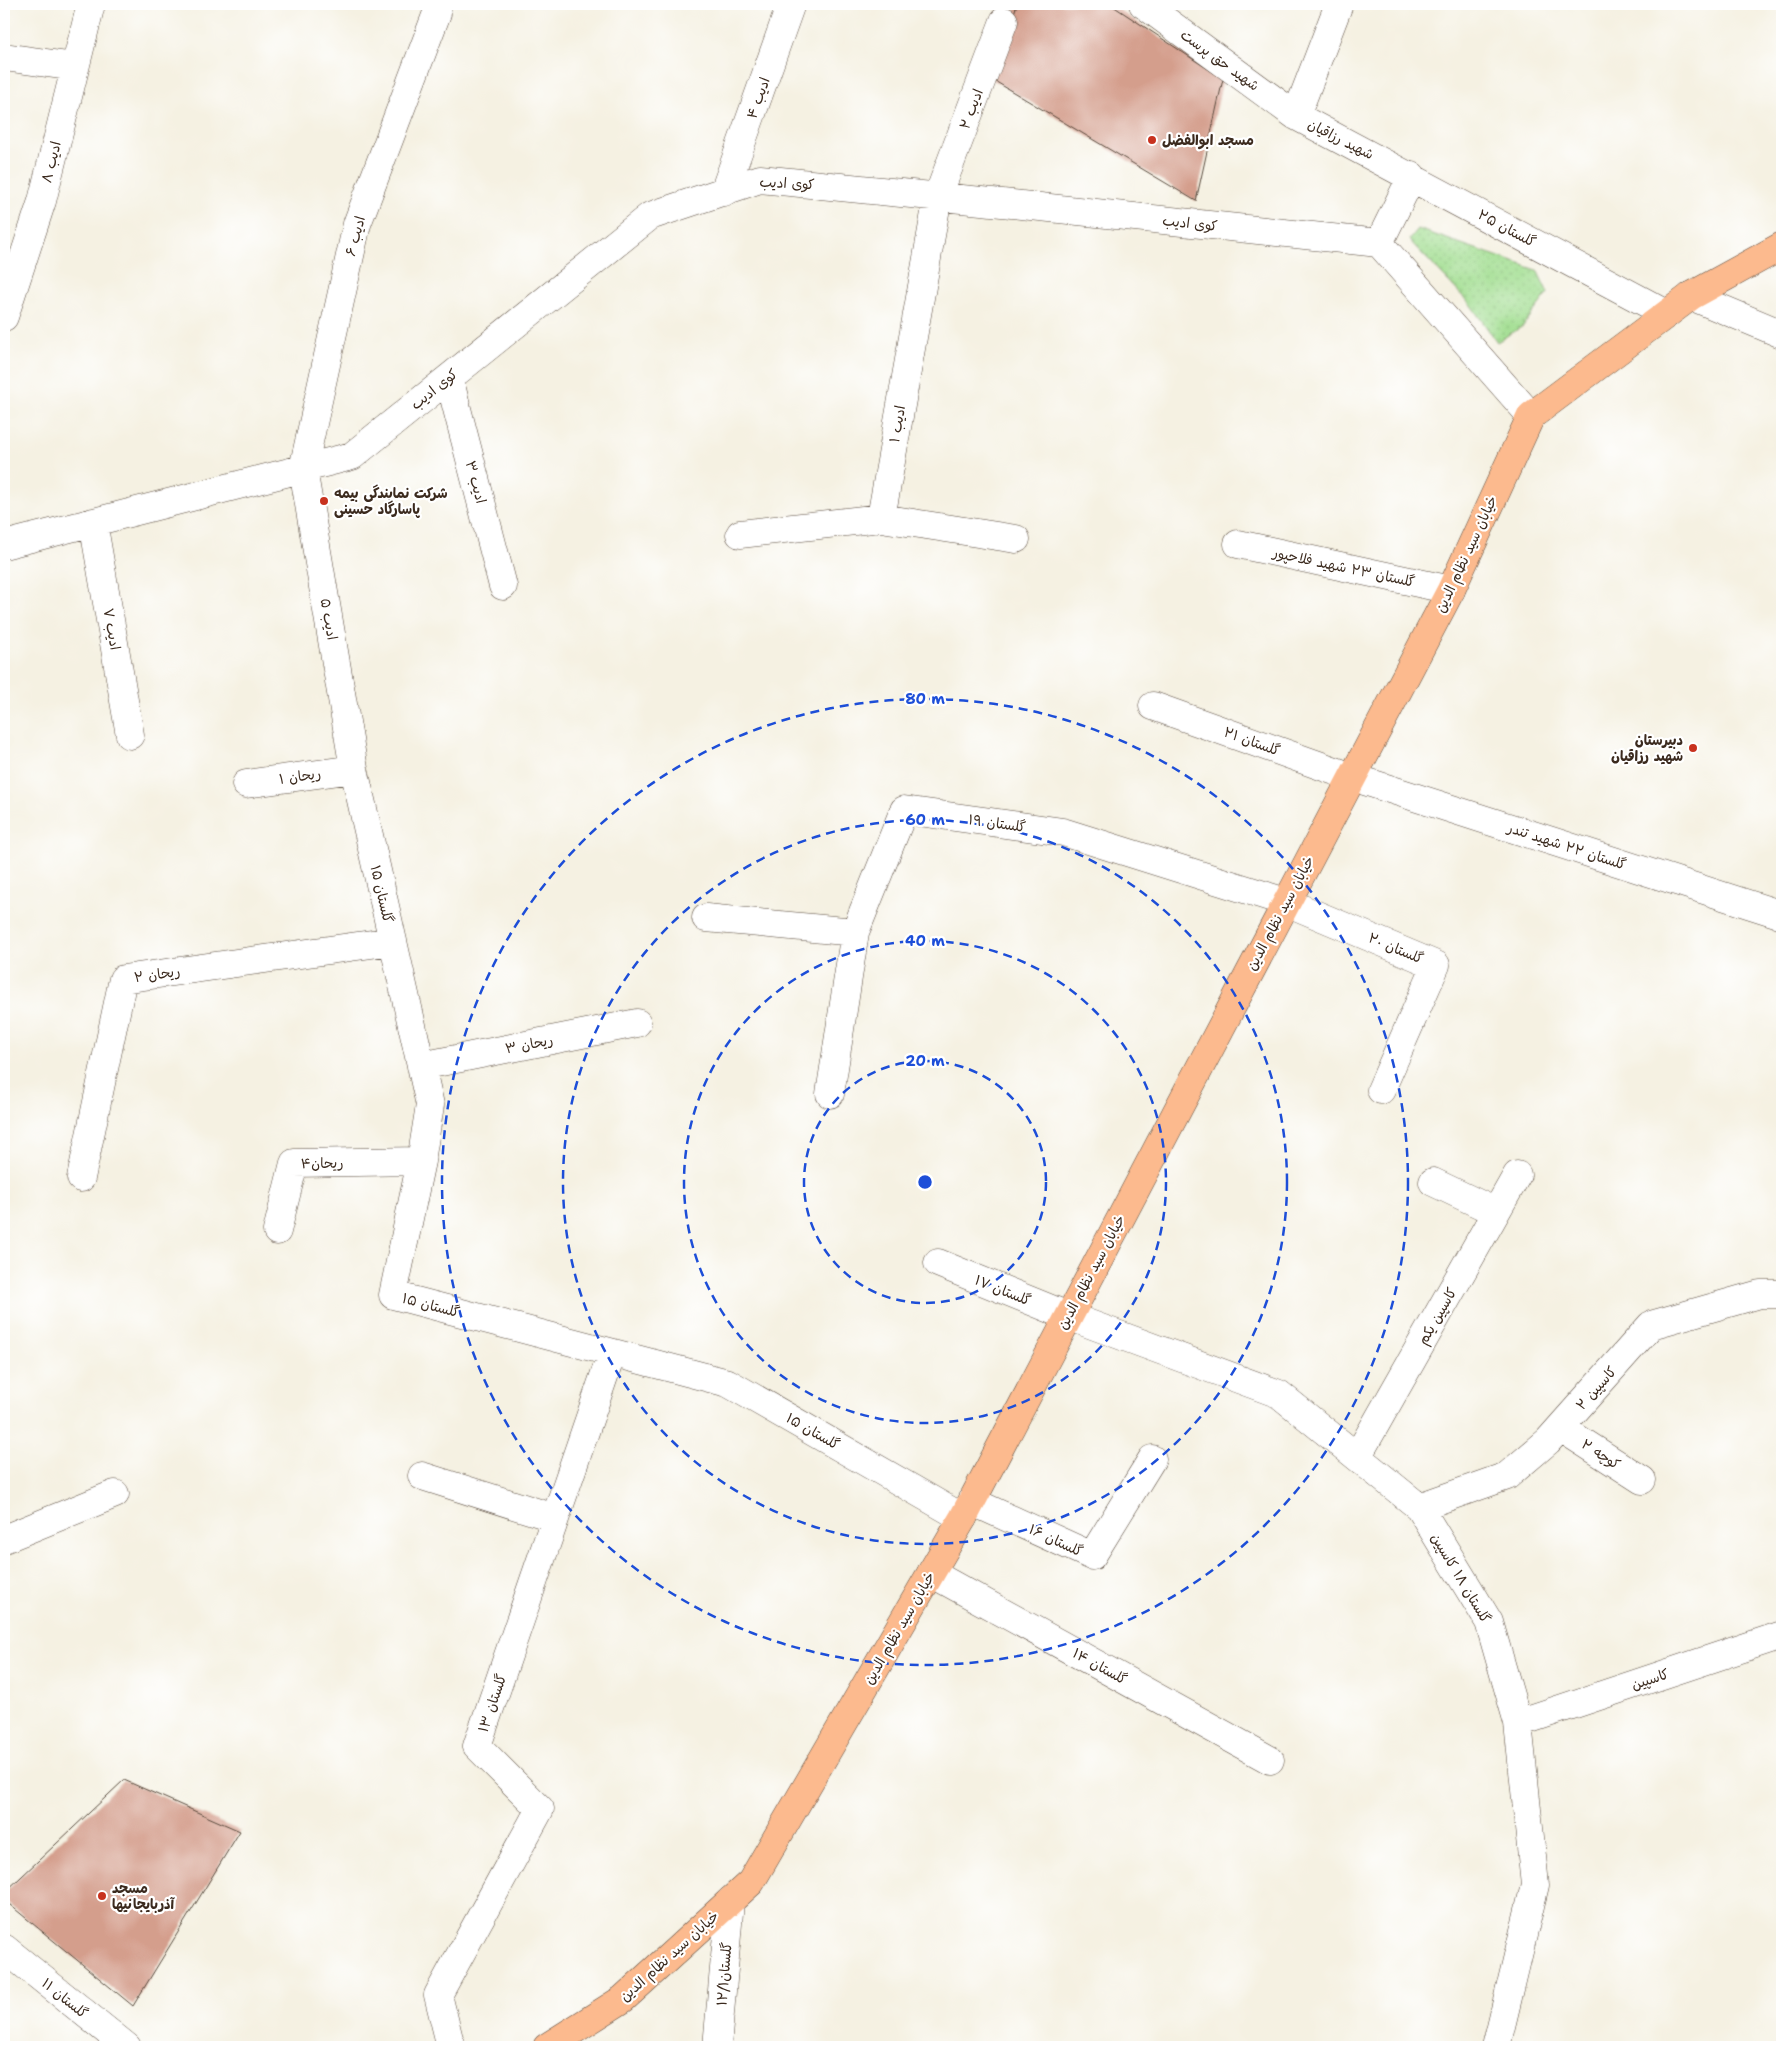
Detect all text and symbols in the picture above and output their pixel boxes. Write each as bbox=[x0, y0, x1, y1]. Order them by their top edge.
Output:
street label: شهید حق پرست bbox=[1176, 25, 1263, 95]
street label: ادیب ۴ bbox=[742, 75, 774, 121]
street label: ادیب ۲ bbox=[955, 86, 987, 132]
street label: شهید رزاقیان bbox=[1305, 115, 1377, 163]
place label: مسجد ابوالفضل bbox=[1162, 131, 1254, 150]
marker: مسجد ابوالفضل bbox=[1146, 134, 1158, 146]
street label: ادیب ۸ bbox=[37, 139, 65, 185]
street label: کوی ادیب bbox=[759, 173, 815, 193]
street label: گلستان ۲۵ bbox=[1475, 205, 1539, 251]
street label: کوی ادیب bbox=[1162, 211, 1218, 235]
street label: ادیب ۶ bbox=[341, 214, 369, 258]
street label: کوی ادیب bbox=[407, 365, 461, 413]
street label: ادیب ۱ bbox=[885, 404, 909, 444]
street label: ادیب ۳ bbox=[462, 459, 490, 505]
place label: شرکت نمایندگی بیمه پاسارگاد حسینی bbox=[334, 484, 448, 518]
street label: خیابان سید نظام الدین bbox=[1431, 493, 1503, 616]
marker: شرکت نمایندگی بیمه پاسارگاد حسینی bbox=[318, 495, 330, 507]
street label: گلستان ۲۳ شهید فلاحپور bbox=[1270, 543, 1417, 592]
street label: ادیب ۵ bbox=[316, 597, 342, 641]
street label: ادیب ۷ bbox=[99, 607, 125, 651]
text: 80 m bbox=[905, 689, 945, 709]
street label: گلستان ۲۱ bbox=[1221, 723, 1283, 759]
place label: دبیرستان شهید رزاقیان bbox=[1611, 731, 1683, 765]
marker: دبیرستان شهید رزاقیان bbox=[1687, 742, 1699, 754]
street label: ریحان ۱ bbox=[278, 764, 322, 788]
text: 60 m bbox=[905, 810, 945, 830]
street label: گلستان ۱۹ bbox=[967, 810, 1027, 836]
street label: گلستان ۲۲ شهید تندر bbox=[1505, 818, 1628, 874]
street label: خیابان سید نظام الدین bbox=[1242, 853, 1320, 974]
street label: گلستان ۱۵ bbox=[367, 863, 397, 925]
street label: گلستان ۲۰ bbox=[1366, 928, 1426, 968]
text: 40 m bbox=[905, 931, 945, 951]
street label: ریحان ۲ bbox=[133, 962, 181, 986]
street label: ریحان ۳ bbox=[503, 1031, 555, 1057]
text: 20 m bbox=[905, 1051, 945, 1071]
street label: ریحان۴ bbox=[300, 1154, 344, 1172]
centre of rings bbox=[916, 1173, 934, 1191]
street label: خیابان سید نظام الدین bbox=[1053, 1212, 1131, 1333]
street label: گلستان ۱۷ bbox=[972, 1271, 1034, 1309]
street label: کاسپین یکم bbox=[1413, 1284, 1462, 1349]
street label: گلستان ۱۵ bbox=[400, 1289, 462, 1321]
street label: کاسپین ۲ bbox=[1572, 1362, 1621, 1414]
street label: گلستان ۱۵ bbox=[783, 1409, 843, 1453]
street label: کوچه ۲ bbox=[1578, 1435, 1624, 1474]
street label: گلستان ۱۶ bbox=[1026, 1520, 1086, 1560]
street label: گلستان ۱۸ کاسپین bbox=[1426, 1530, 1495, 1627]
street label: خیابان سید نظام الدین bbox=[859, 1568, 940, 1689]
street label: گلستان ۱۴ bbox=[1070, 1644, 1130, 1688]
street label: کاسپین bbox=[1629, 1665, 1671, 1694]
street label: گلستان ۱۳ bbox=[474, 1671, 510, 1735]
place label: مسجد آذربایجانیها bbox=[112, 1879, 176, 1913]
marker: مسجد آذربایجانیها bbox=[96, 1890, 108, 1902]
street label: خیابان سید نظام الدین bbox=[616, 1907, 724, 2007]
street label: گلستان۱۲/۱ bbox=[712, 1941, 736, 2007]
street label: گلستان ۱۱ bbox=[38, 1974, 92, 2022]

